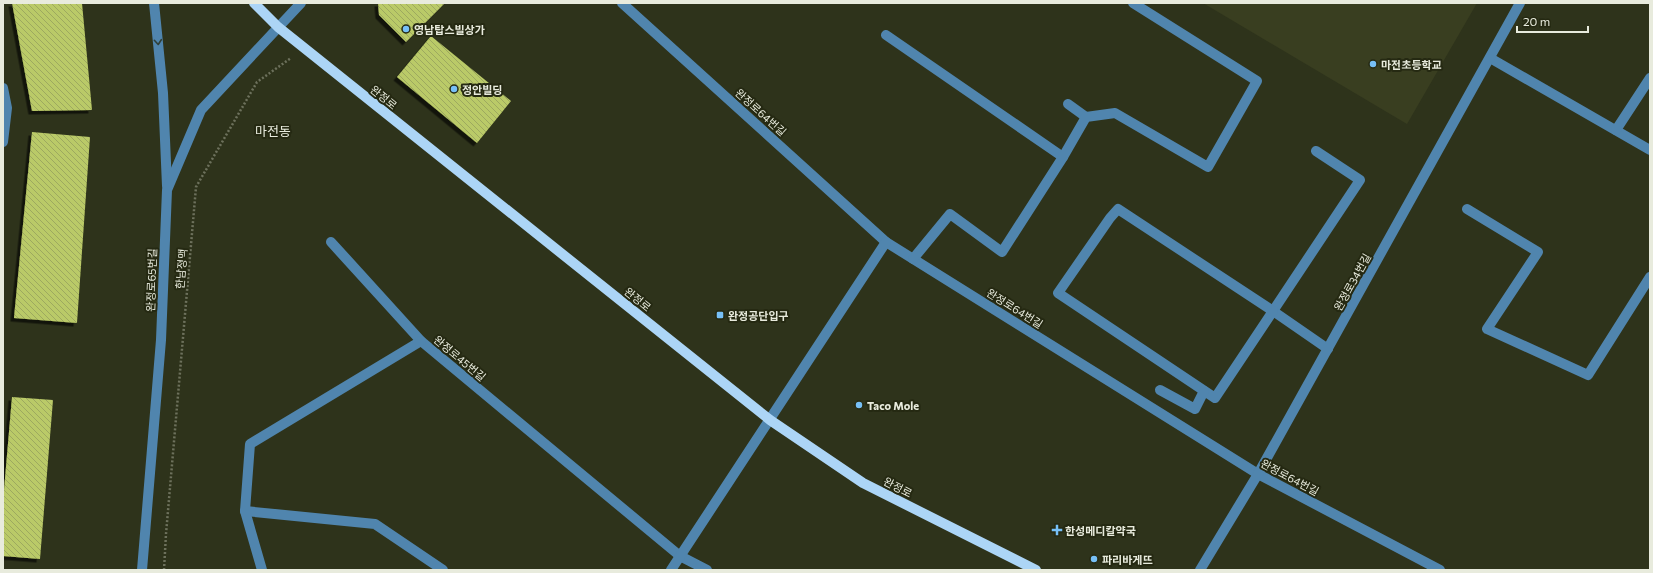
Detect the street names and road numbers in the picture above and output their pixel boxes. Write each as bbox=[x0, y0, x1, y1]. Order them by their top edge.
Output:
street label: 완정로 bbox=[368, 82, 400, 112]
street label: 완정로64번길 bbox=[733, 86, 789, 138]
street label: 완정로65번길 bbox=[143, 248, 159, 312]
street label: 한남정맥 bbox=[173, 248, 189, 290]
street label: 완정로34번길 bbox=[1331, 251, 1373, 313]
street label: 완정로 bbox=[622, 284, 654, 314]
street label: 완정로64번길 bbox=[984, 286, 1046, 330]
street label: 완정로45번길 bbox=[431, 333, 489, 383]
street label: 완정로64번길 bbox=[1259, 456, 1321, 498]
street label: 완정로 bbox=[882, 474, 914, 500]

